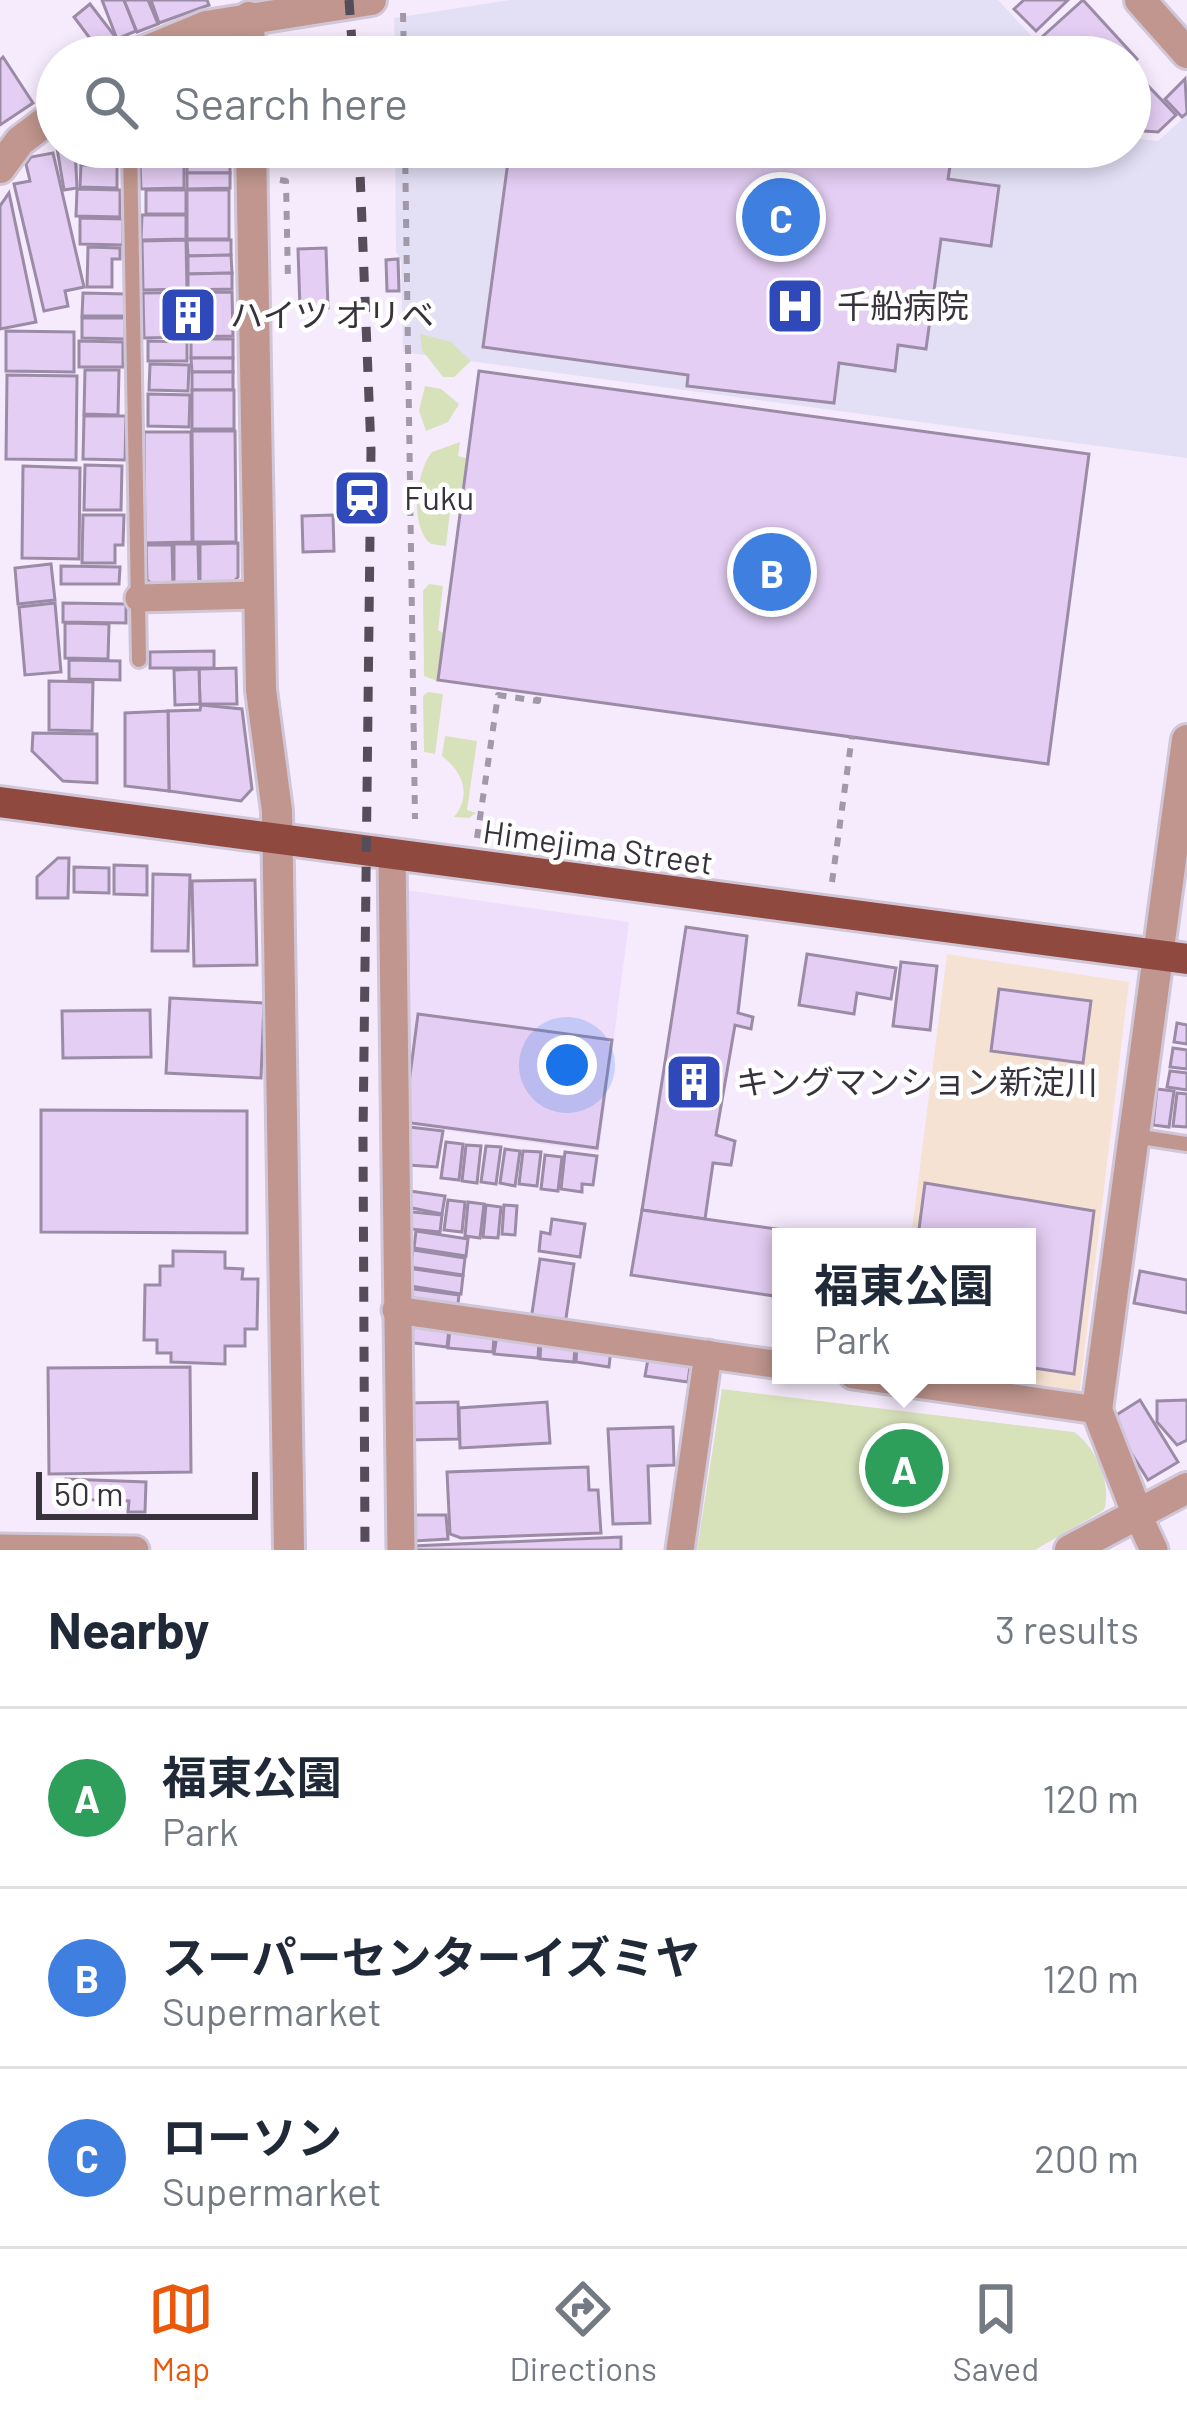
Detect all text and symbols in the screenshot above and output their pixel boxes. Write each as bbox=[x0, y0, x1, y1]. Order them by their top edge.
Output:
search box bbox=[36, 36, 1151, 168]
icon: search bbox=[78, 69, 144, 135]
text: Search here bbox=[174, 75, 408, 129]
pin: C bbox=[742, 172, 820, 262]
hospital icon: 千船病院 bbox=[764, 275, 826, 337]
building icon: ハイツ オリベ bbox=[157, 284, 219, 346]
place label: 千船病院 bbox=[837, 285, 969, 325]
place label: ハイツ オリベ bbox=[230, 294, 434, 334]
station icon: Fuku bbox=[331, 467, 393, 529]
place label: Fuku bbox=[404, 477, 474, 517]
pin: B bbox=[733, 527, 811, 617]
street label: Himejima Street bbox=[480, 810, 716, 882]
your location bbox=[537, 1035, 597, 1095]
building icon: キングマンション新淀川 bbox=[663, 1051, 725, 1113]
place label: キングマンション新淀川 bbox=[736, 1061, 1098, 1101]
popup bbox=[772, 1228, 1036, 1384]
text: 福東公園 bbox=[814, 1257, 994, 1311]
text: Park bbox=[814, 1315, 891, 1362]
pin: A bbox=[865, 1423, 943, 1513]
scale bar bbox=[36, 1466, 258, 1519]
text: 50 m bbox=[54, 1473, 124, 1513]
text: Nearby bbox=[48, 1598, 209, 1659]
text: 3 results bbox=[995, 1605, 1139, 1652]
text: 福東公園 bbox=[162, 1749, 342, 1803]
text: A bbox=[74, 1774, 100, 1821]
text: 120 m bbox=[1042, 1774, 1139, 1821]
text: Park bbox=[162, 1807, 239, 1854]
text: スーパーセンターイズミヤ bbox=[162, 1929, 700, 1983]
text: B bbox=[75, 1954, 99, 2001]
text: 120 m bbox=[1042, 1954, 1139, 2001]
text: Supermarket bbox=[162, 1987, 382, 2034]
text: ローソン bbox=[162, 2109, 342, 2163]
text: C bbox=[75, 2134, 99, 2181]
text: 200 m bbox=[1034, 2134, 1139, 2181]
text: Supermarket bbox=[162, 2167, 382, 2214]
tab: Map bbox=[148, 2276, 214, 2388]
tab: Directions bbox=[509, 2276, 657, 2388]
tab: Saved bbox=[953, 2276, 1039, 2388]

